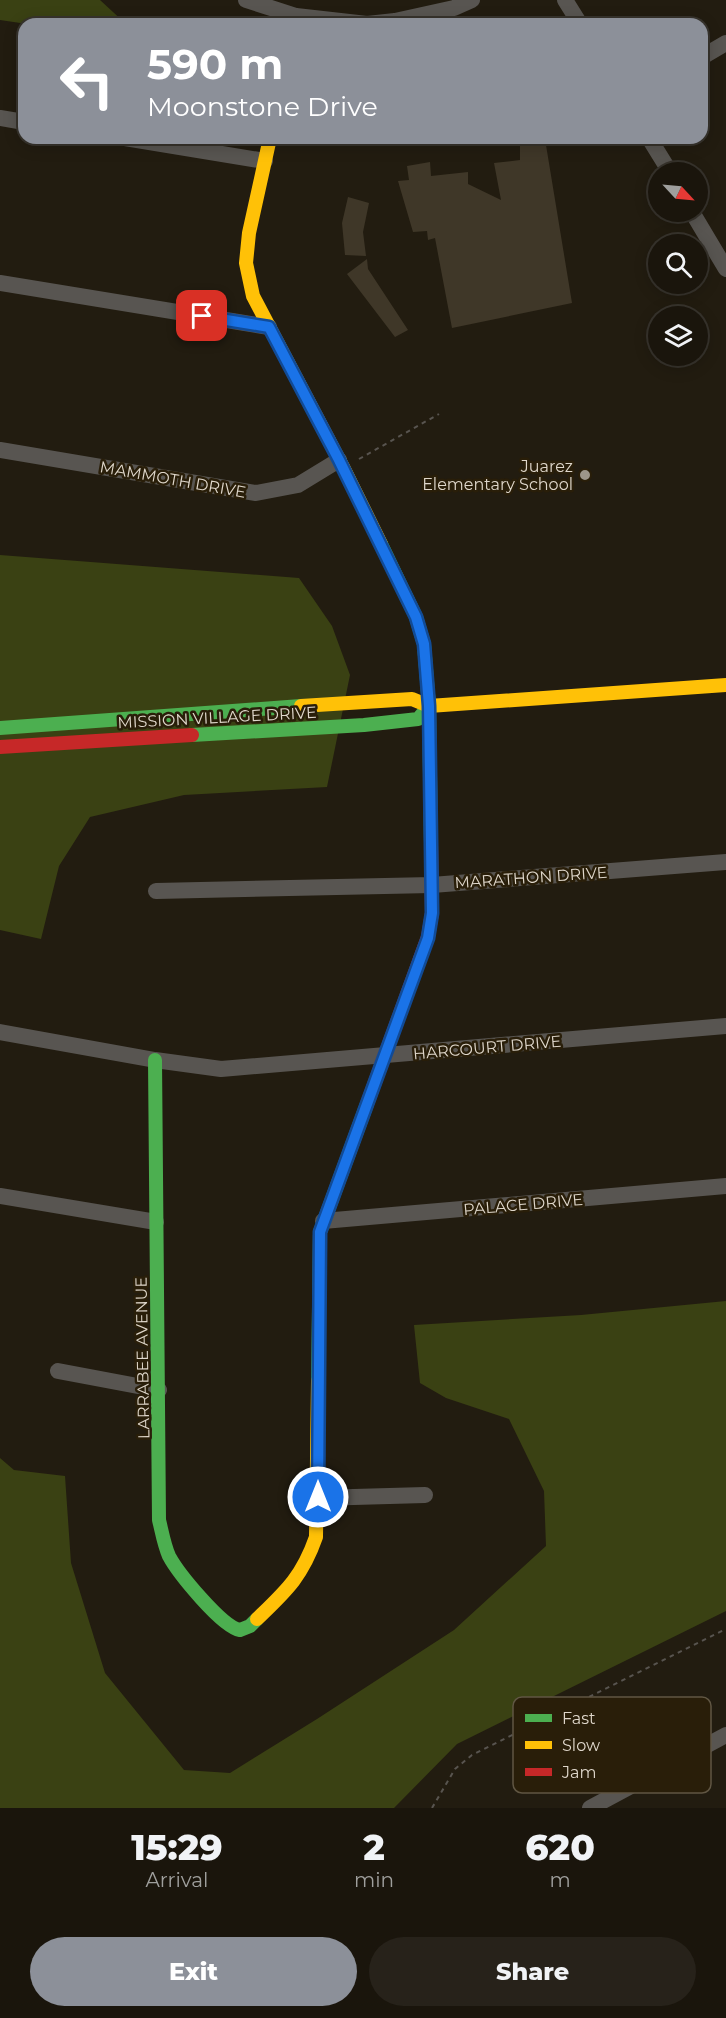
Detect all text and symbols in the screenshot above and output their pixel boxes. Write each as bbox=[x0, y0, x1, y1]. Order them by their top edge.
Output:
text: 590 m bbox=[147, 38, 283, 90]
icon: left bbox=[48, 42, 126, 120]
text: Moonstone Drive bbox=[147, 90, 378, 123]
north arrow bbox=[648, 162, 708, 222]
map controls bbox=[648, 162, 708, 366]
button: search bbox=[648, 234, 708, 294]
pin bbox=[176, 290, 227, 341]
icon: arrive bbox=[185, 299, 218, 332]
button: layers bbox=[648, 306, 708, 366]
street label: MAMMOTH DRIVE bbox=[98, 457, 247, 502]
place label: Juarez Elementary School bbox=[422, 457, 573, 494]
marker: Juarez Elementary School bbox=[578, 468, 592, 482]
street label: MISSION VILLAGE DRIVE bbox=[117, 703, 317, 732]
street label: MARATHON DRIVE bbox=[454, 863, 608, 892]
street label: HARCOURT DRIVE bbox=[412, 1032, 562, 1063]
street label: PALACE DRIVE bbox=[462, 1190, 584, 1219]
street label: LARRABEE AVENUE bbox=[132, 1277, 153, 1439]
position arrow bbox=[286, 1465, 350, 1529]
legend bbox=[513, 1697, 711, 1793]
text: Fast bbox=[562, 1709, 596, 1728]
text: Slow bbox=[562, 1736, 600, 1755]
text: Jam bbox=[561, 1763, 596, 1782]
text: 15:29 bbox=[131, 1825, 223, 1869]
text: 2 bbox=[363, 1825, 385, 1869]
text: 620 bbox=[525, 1825, 595, 1869]
text: Arrival bbox=[145, 1868, 209, 1892]
text: min bbox=[354, 1868, 394, 1892]
text: m bbox=[549, 1868, 571, 1892]
button: Exit bbox=[30, 1937, 357, 2006]
button: Share bbox=[369, 1937, 696, 2006]

